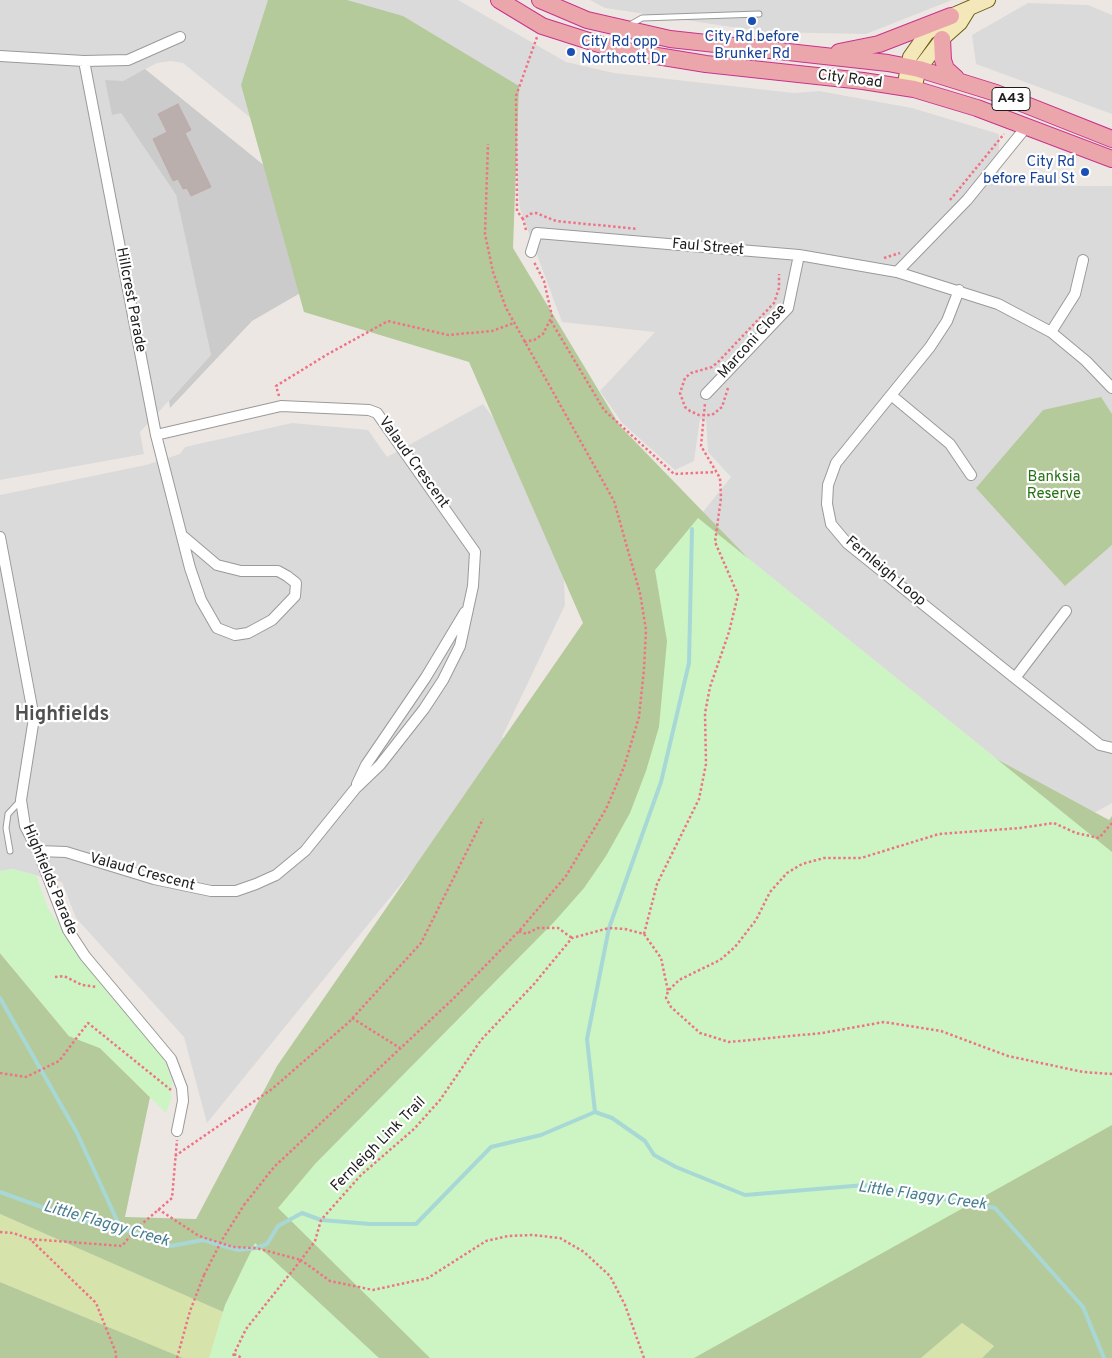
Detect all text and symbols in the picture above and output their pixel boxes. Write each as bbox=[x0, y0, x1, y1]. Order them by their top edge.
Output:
marker: City Rd before Brunker Rd bbox=[746, 15, 758, 27]
place label: City Rd before Brunker Rd bbox=[705, 29, 799, 64]
place label: City Rd opp Northcott Dr bbox=[581, 34, 667, 69]
marker: City Rd opp Northcott Dr bbox=[565, 46, 577, 58]
street label: City Road bbox=[817, 67, 883, 93]
road number: A43 bbox=[992, 88, 1030, 110]
place label: City Rd before Faul St bbox=[983, 154, 1075, 189]
marker: City Rd before Faul St bbox=[1079, 166, 1091, 178]
street label: Faul Street bbox=[671, 236, 745, 260]
street label: Hillcrest Parade bbox=[111, 246, 149, 354]
street label: Marconi Close bbox=[715, 301, 791, 383]
street label: Valaud Crescent bbox=[374, 414, 452, 512]
park label: Banksia Reserve bbox=[1027, 469, 1081, 504]
street label: Fernleigh Loop bbox=[841, 533, 929, 611]
district label: Highfields bbox=[15, 704, 109, 728]
street label: Highfields Parade bbox=[18, 822, 80, 938]
street label: Valaud Crescent bbox=[87, 850, 197, 896]
street label: Fernleigh Link Trail bbox=[328, 1094, 430, 1196]
water label: Little Flaggy Creek bbox=[857, 1178, 987, 1216]
water label: Little Flaggy Creek bbox=[41, 1198, 171, 1252]

